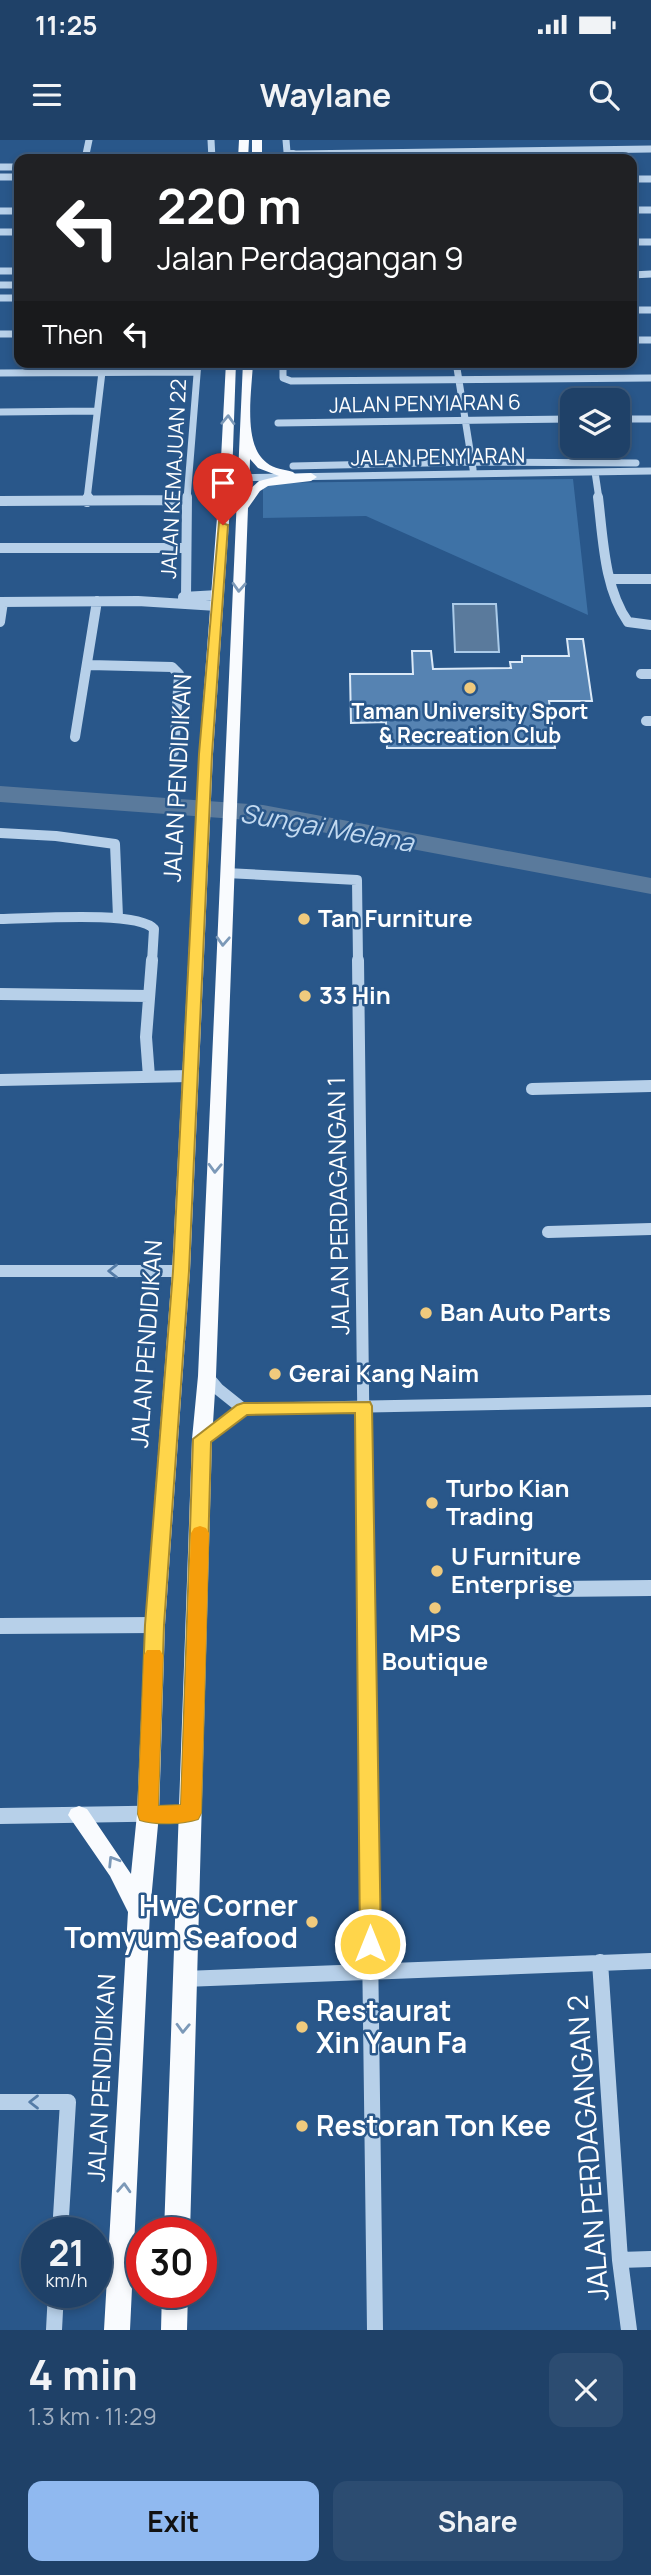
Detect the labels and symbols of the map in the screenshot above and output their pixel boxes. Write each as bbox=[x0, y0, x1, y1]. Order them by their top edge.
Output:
street label: JALAN KEMAJUAN 22 bbox=[154, 378, 192, 580]
street label: JALAN PENYIARAN 6 bbox=[329, 387, 521, 419]
one-way arrow bbox=[221, 414, 236, 425]
street label: JALAN PENYIARAN bbox=[350, 440, 526, 472]
pin bbox=[193, 453, 253, 525]
one-way arrow bbox=[231, 581, 246, 592]
street label: JALAN PENDIDIKAN bbox=[155, 673, 198, 883]
marker: Taman University Sport & Recreation Club bbox=[462, 680, 478, 696]
place label: Taman University Sport & Recreation Club bbox=[352, 697, 588, 749]
water label: Sungai Melana bbox=[238, 794, 418, 860]
place label: Tan Furniture bbox=[318, 901, 473, 934]
marker: Tan Furniture bbox=[296, 911, 312, 927]
one-way arrow bbox=[216, 936, 231, 947]
place label: 33 Hin bbox=[319, 978, 391, 1011]
marker: 33 Hin bbox=[297, 988, 313, 1004]
street label: JALAN PERDAGANGAN 1 bbox=[319, 1077, 356, 1336]
one-way arrow bbox=[208, 1163, 223, 1174]
street label: JALAN PENDIDIKAN bbox=[122, 1239, 169, 1449]
one-way arrow bbox=[107, 1263, 117, 1279]
place label: Ban Auto Parts bbox=[440, 1295, 611, 1328]
marker: Ban Auto Parts bbox=[418, 1305, 434, 1321]
place label: Gerai Kang Naim bbox=[289, 1356, 479, 1389]
marker: Gerai Kang Naim bbox=[267, 1366, 283, 1382]
place label: Turbo Kian Trading bbox=[446, 1471, 569, 1532]
marker: Turbo Kian Trading bbox=[424, 1495, 440, 1511]
place label: U Furniture Enterprise bbox=[451, 1539, 581, 1600]
marker: U Furniture Enterprise bbox=[429, 1563, 445, 1579]
marker: MPS Boutique bbox=[427, 1600, 443, 1616]
place label: MPS Boutique bbox=[382, 1616, 488, 1677]
one-way arrow bbox=[108, 1856, 121, 1869]
place label: Hwe Corner Tomyum Seafood bbox=[64, 1886, 298, 1956]
position arrow bbox=[333, 1907, 407, 1981]
marker: Hwe Corner Tomyum Seafood bbox=[304, 1914, 320, 1930]
street label: JALAN PENDIDIKAN bbox=[79, 1973, 122, 2183]
place label: Restaurat Xin Yaun Fa bbox=[316, 1991, 467, 2061]
street label: JALAN PERDAGANGAN 2 bbox=[557, 1994, 617, 2302]
marker: Restaurat Xin Yaun Fa bbox=[294, 2019, 310, 2035]
one-way arrow bbox=[175, 2024, 191, 2034]
one-way arrow bbox=[28, 2094, 39, 2110]
place label: Restoran Ton Kee bbox=[316, 2106, 551, 2144]
marker: Restoran Ton Kee bbox=[294, 2118, 310, 2134]
one-way arrow bbox=[117, 2183, 132, 2194]
speed limit sign: 30 bbox=[126, 2217, 217, 2308]

